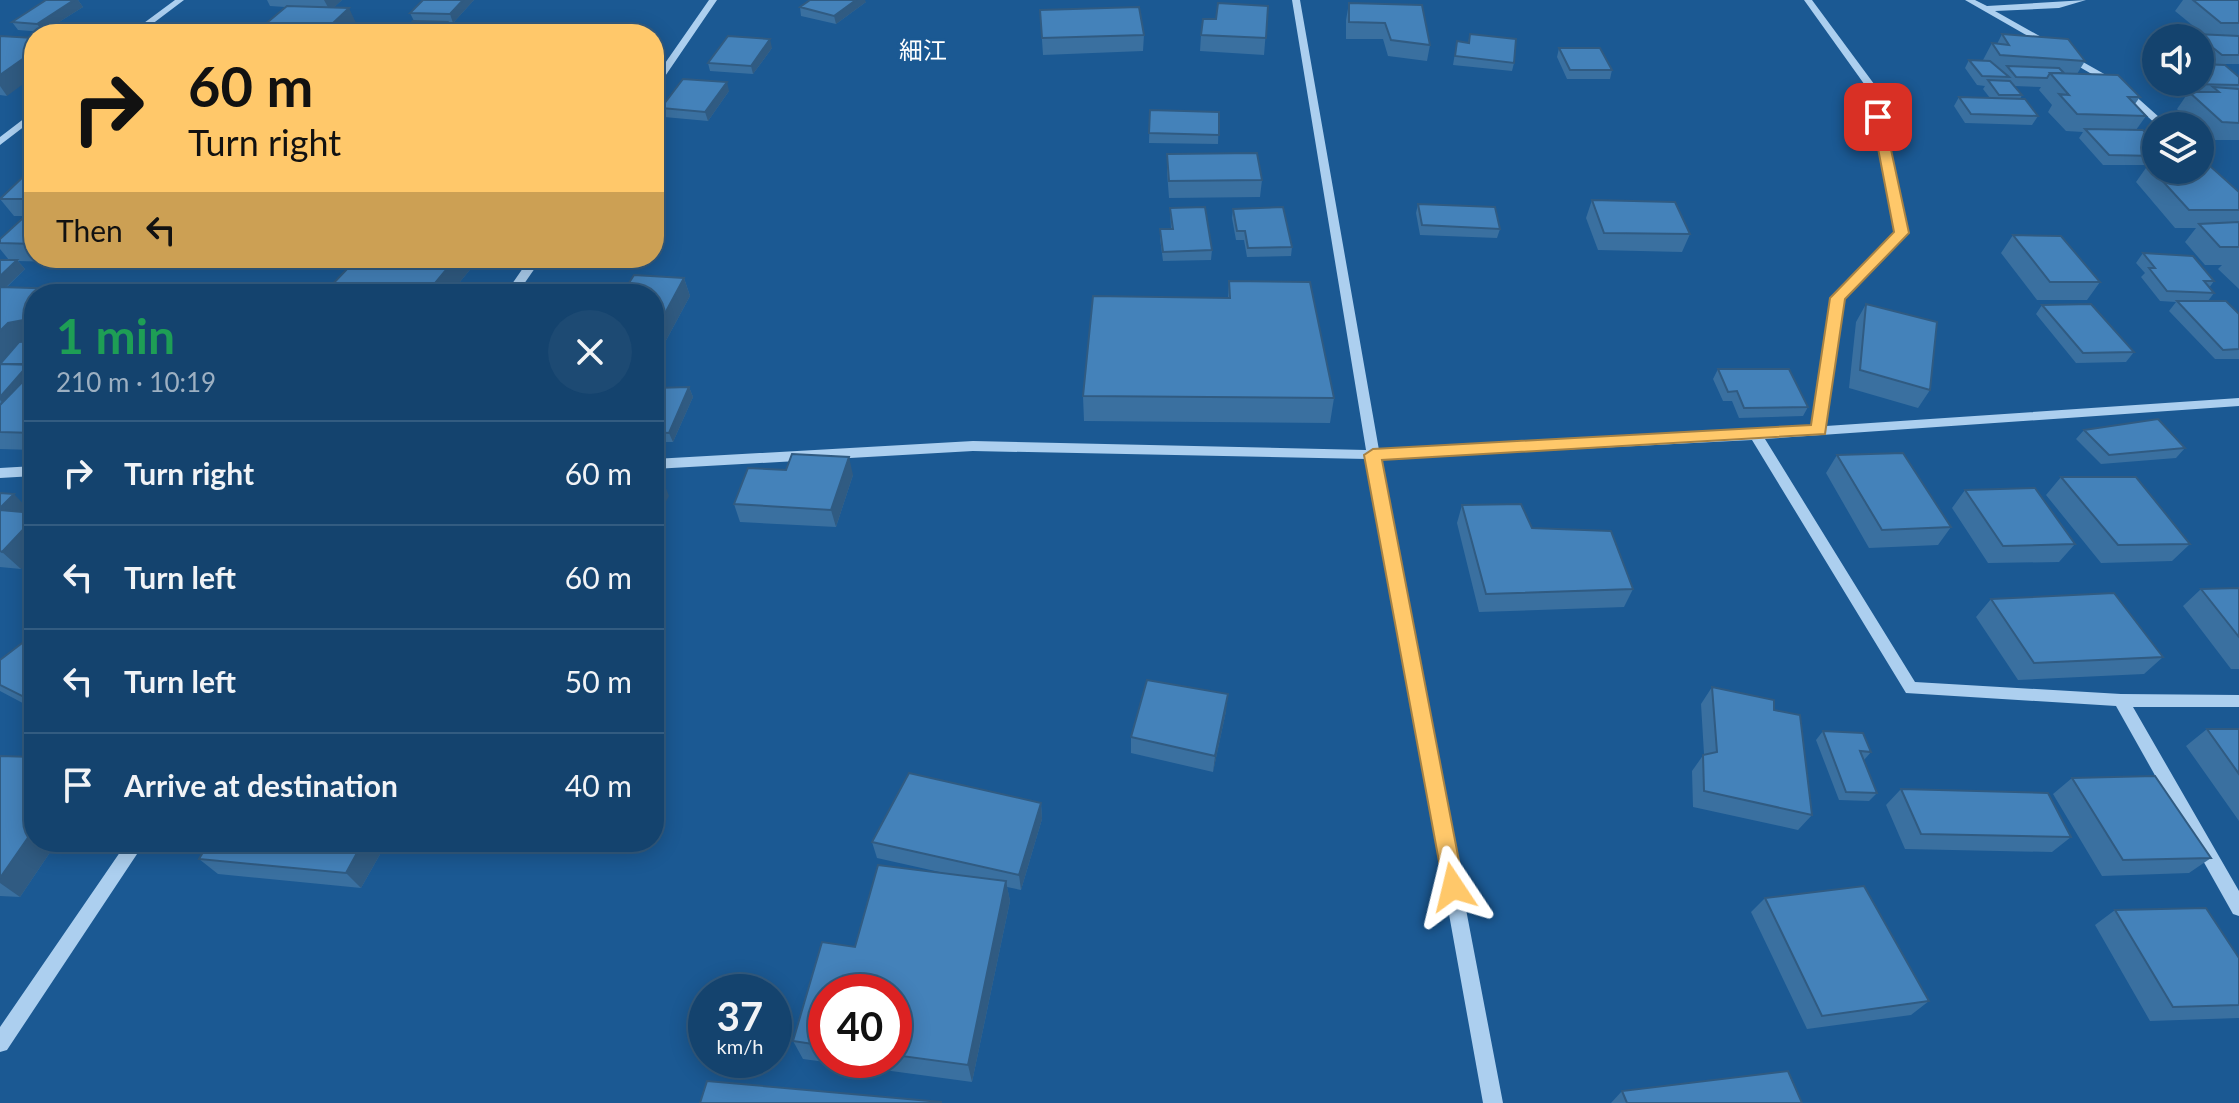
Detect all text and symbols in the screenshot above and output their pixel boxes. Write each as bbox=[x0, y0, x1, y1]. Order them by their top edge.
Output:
map controls bbox=[2142, 24, 2214, 184]
button: sound bbox=[2142, 24, 2214, 96]
district label: 細江 bbox=[899, 35, 947, 64]
text: 60 m bbox=[188, 52, 313, 119]
icon: right bbox=[56, 56, 160, 160]
pin bbox=[1844, 83, 1912, 151]
icon: arrive bbox=[1856, 95, 1900, 139]
button: layers bbox=[2142, 112, 2214, 184]
text: Turn right bbox=[188, 120, 341, 164]
icon: left bbox=[139, 208, 183, 252]
text: Then bbox=[56, 212, 123, 248]
text: 1 min bbox=[56, 307, 175, 364]
button: close bbox=[548, 310, 632, 394]
text: 210 m · 10:19 bbox=[56, 366, 216, 398]
icon: right bbox=[56, 451, 100, 495]
text: Turn right bbox=[124, 455, 254, 491]
text: 60 m bbox=[565, 455, 632, 491]
icon: left bbox=[56, 555, 100, 599]
text: Turn left bbox=[124, 559, 236, 595]
text: 60 m bbox=[565, 559, 632, 595]
icon: left bbox=[56, 659, 100, 703]
text: Turn left bbox=[124, 663, 236, 699]
text: 50 m bbox=[565, 663, 632, 699]
icon: arrive bbox=[56, 763, 100, 807]
text: Arrive at destination bbox=[124, 767, 398, 803]
text: 40 m bbox=[565, 767, 632, 803]
position arrow bbox=[1411, 845, 1495, 929]
speed limit sign: 40 bbox=[808, 974, 912, 1078]
text: 37 bbox=[717, 992, 763, 1040]
text: km/h bbox=[717, 1034, 763, 1058]

